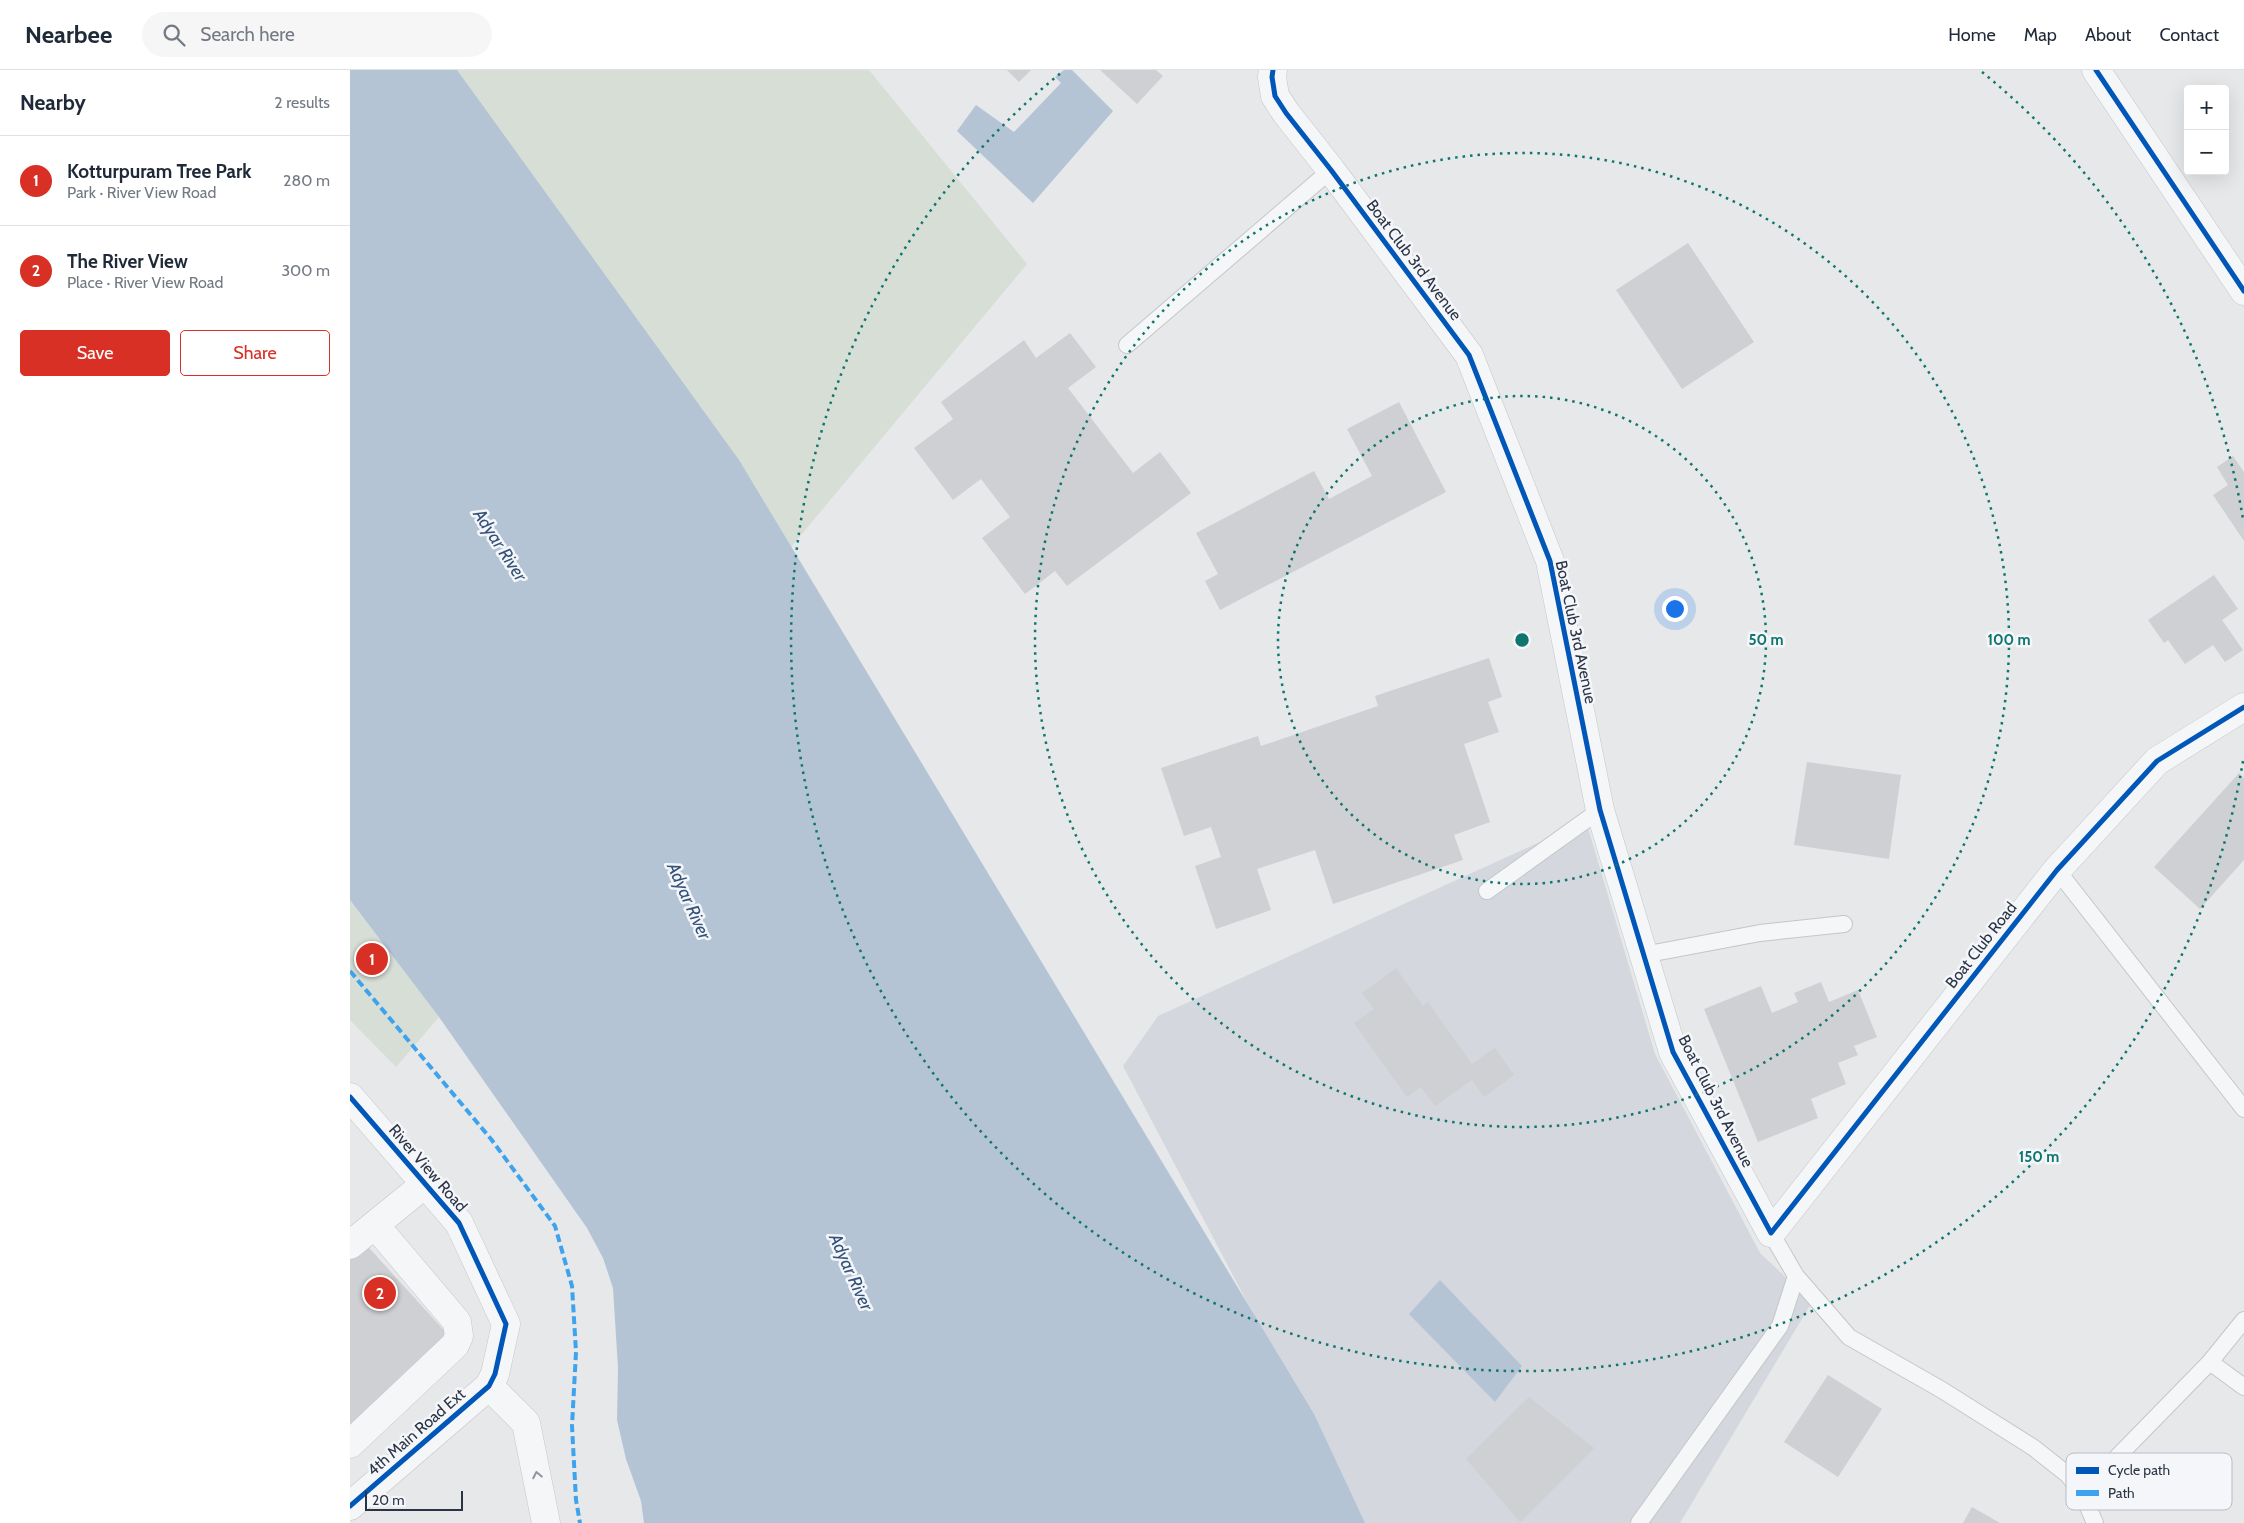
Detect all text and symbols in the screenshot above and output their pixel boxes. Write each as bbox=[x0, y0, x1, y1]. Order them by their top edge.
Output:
search box bbox=[142, 12, 492, 57]
text: Nearbee bbox=[25, 20, 112, 49]
icon: search bbox=[160, 21, 188, 49]
text: Search here bbox=[200, 23, 295, 46]
text: Home bbox=[1948, 24, 1996, 46]
text: Map bbox=[2024, 24, 2057, 46]
text: About bbox=[2085, 24, 2131, 46]
text: Contact bbox=[2159, 24, 2219, 46]
map controls bbox=[2184, 85, 2229, 175]
button: + bbox=[2184, 85, 2229, 130]
text: Nearby bbox=[20, 90, 86, 115]
text: 2 results bbox=[274, 93, 330, 112]
button: − bbox=[2184, 130, 2229, 175]
text: Kotturpuram Tree Park bbox=[67, 160, 251, 183]
text: 1 bbox=[33, 171, 39, 190]
text: 280 m bbox=[283, 171, 330, 190]
text: Park · River View Road bbox=[67, 183, 216, 202]
street label: Boat Club 3rd Avenue bbox=[1362, 196, 1466, 324]
text: The River View bbox=[67, 250, 188, 273]
text: 2 bbox=[32, 261, 40, 280]
text: 300 m bbox=[281, 261, 330, 280]
text: Place · River View Road bbox=[67, 273, 223, 292]
button: Save bbox=[20, 330, 170, 376]
button: Share bbox=[180, 330, 330, 376]
water label: Adyar River bbox=[468, 504, 532, 587]
street label: Boat Club 3rd Avenue bbox=[1552, 559, 1600, 705]
your location bbox=[1662, 596, 1688, 622]
centre of rings bbox=[1513, 631, 1531, 649]
text: 50 m bbox=[1748, 631, 1784, 649]
text: 100 m bbox=[1987, 631, 2031, 649]
water label: Adyar River bbox=[662, 858, 716, 944]
street label: Boat Club Road bbox=[1941, 898, 2021, 992]
pin: 1 bbox=[356, 940, 388, 978]
street label: Boat Club 3rd Avenue bbox=[1674, 1032, 1758, 1170]
street label: River View Road bbox=[385, 1120, 471, 1216]
text: 150 m bbox=[2019, 1148, 2059, 1166]
water label: Adyar River bbox=[824, 1229, 878, 1315]
pin: 2 bbox=[364, 1274, 396, 1312]
street label: 4th Main Road Ext bbox=[363, 1384, 469, 1480]
legend bbox=[2066, 1453, 2232, 1510]
text: Cycle path bbox=[2108, 1461, 2170, 1479]
one-way arrow bbox=[532, 1471, 542, 1480]
text: Path bbox=[2108, 1484, 2135, 1502]
scale bar bbox=[365, 1488, 462, 1511]
text: 20 m bbox=[372, 1491, 405, 1509]

